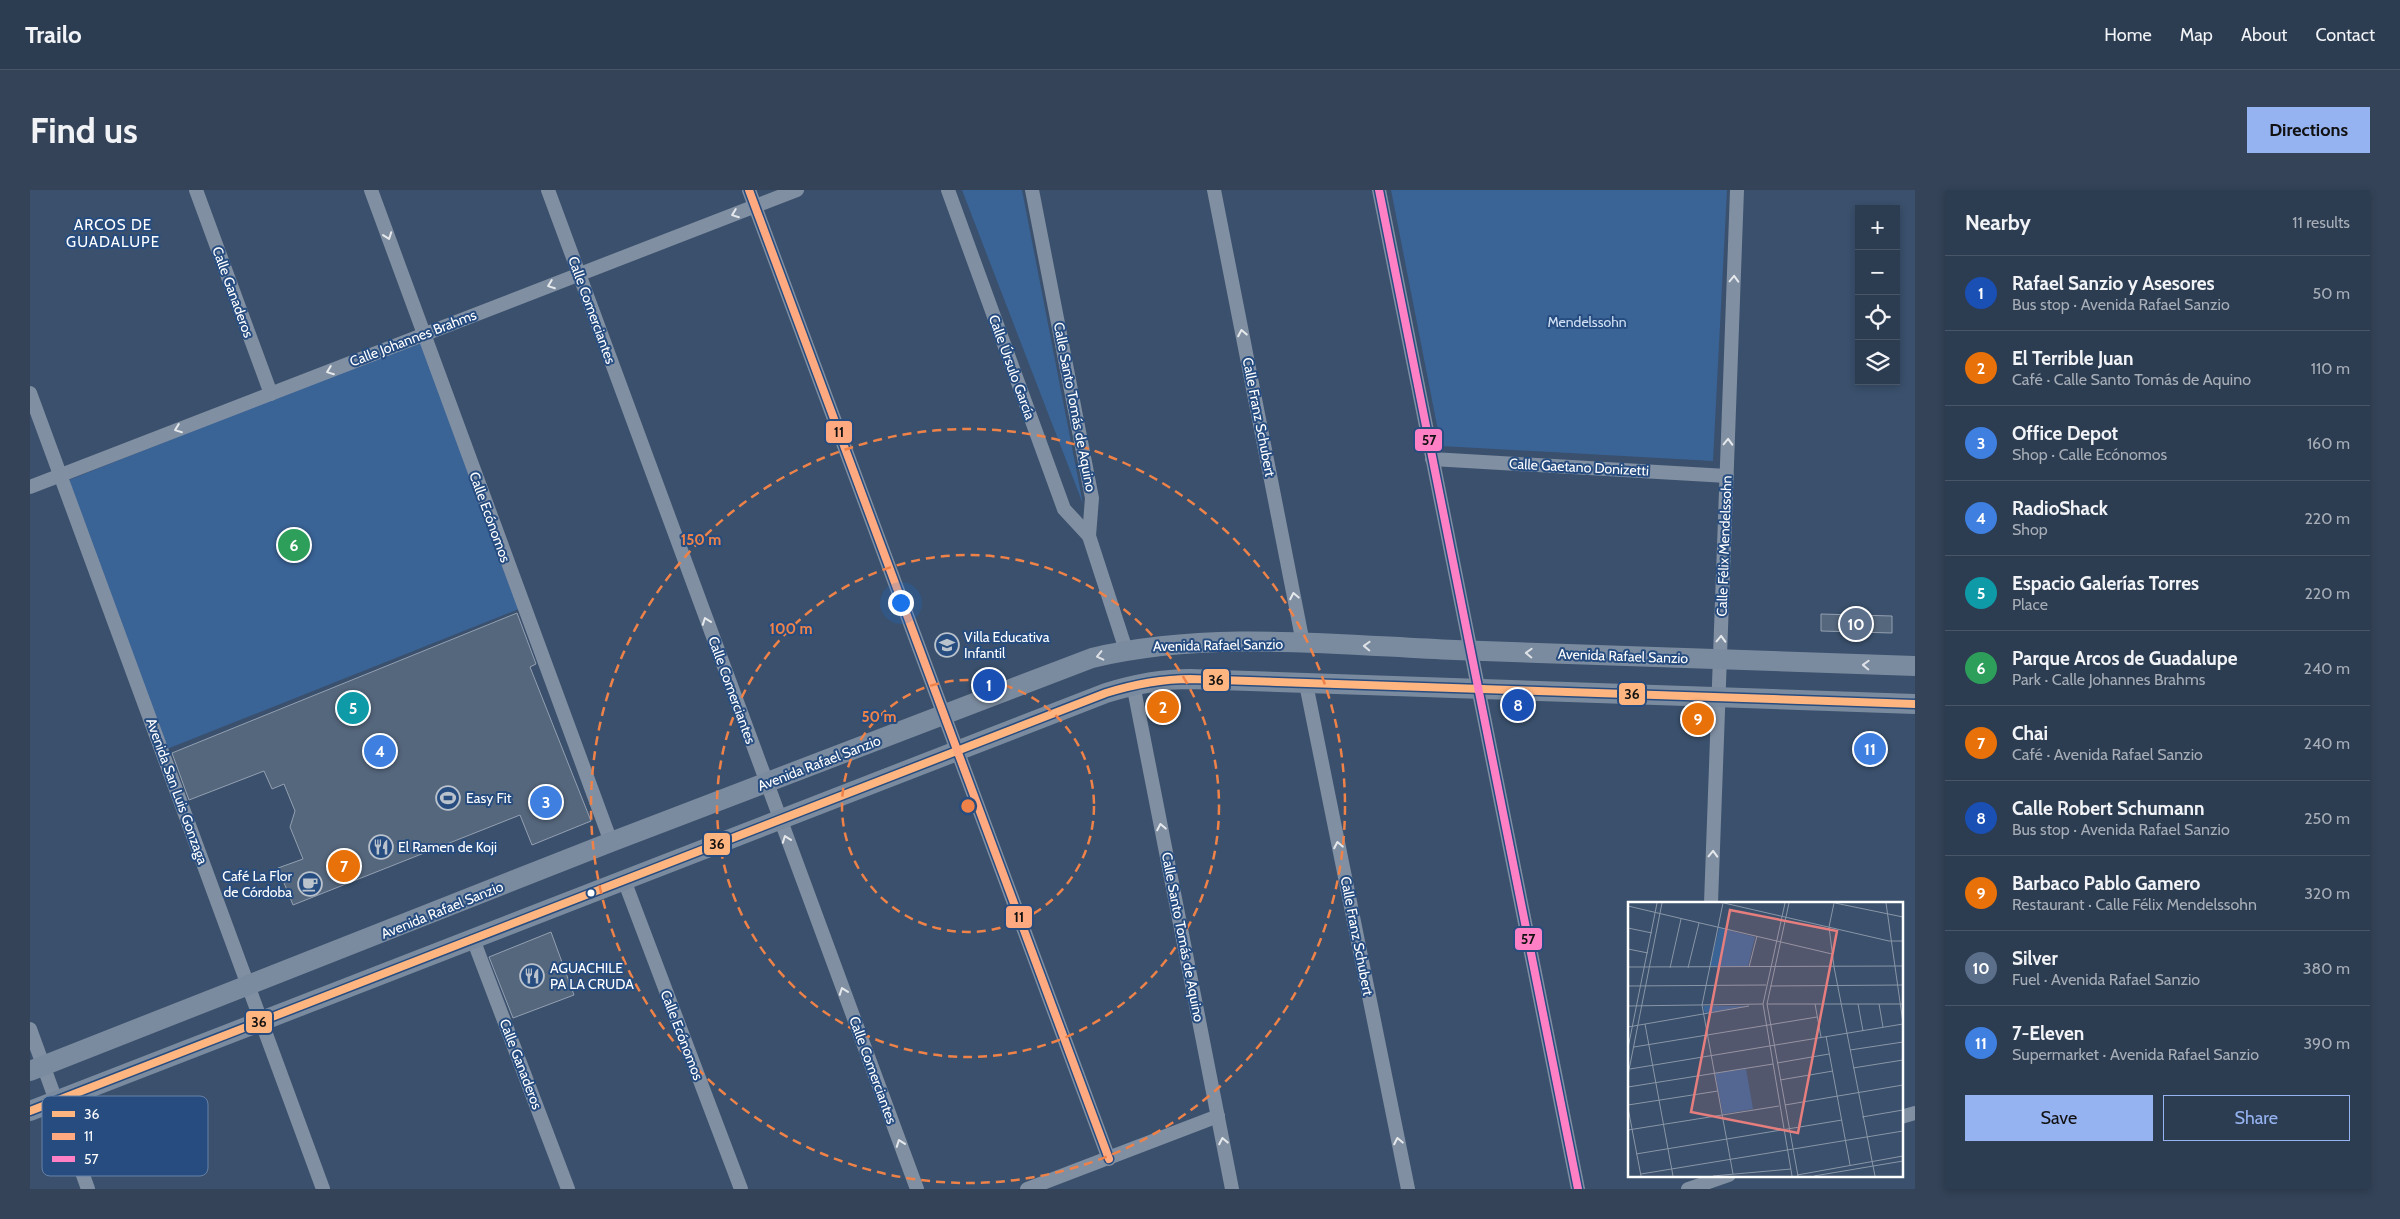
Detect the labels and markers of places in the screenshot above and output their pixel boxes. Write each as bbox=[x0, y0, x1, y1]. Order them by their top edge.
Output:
pin: 6 bbox=[278, 526, 310, 564]
pin: 10 bbox=[1840, 605, 1872, 643]
place label: Villa Educativa Infantil bbox=[964, 628, 1050, 662]
school or university icon: Villa Educativa Infantil bbox=[934, 632, 960, 658]
pin: 1 bbox=[973, 666, 1005, 704]
pin: 8 bbox=[1502, 686, 1534, 724]
pin: 2 bbox=[1147, 688, 1179, 726]
pin: 5 bbox=[337, 689, 369, 727]
pin: 9 bbox=[1682, 700, 1714, 738]
pin: 11 bbox=[1854, 730, 1886, 768]
pin: 4 bbox=[364, 732, 396, 770]
pin: 3 bbox=[530, 783, 562, 821]
sports icon: Easy Fit bbox=[435, 785, 461, 811]
place label: Easy Fit bbox=[466, 789, 512, 807]
centre of rings bbox=[959, 797, 977, 815]
restaurant icon: El Ramen de Koji bbox=[368, 834, 394, 860]
place label: El Ramen de Koji bbox=[398, 838, 497, 856]
pin: 7 bbox=[328, 847, 360, 885]
place label: Café La Flor de Córdoba bbox=[222, 867, 293, 901]
cafe icon: Café La Flor de Córdoba bbox=[297, 871, 323, 897]
unlabelled marker bbox=[586, 888, 596, 898]
place label: AGUACHILE PA LA CRUDA bbox=[550, 959, 634, 993]
restaurant icon: AGUACHILE PA LA CRUDA bbox=[519, 963, 545, 989]

